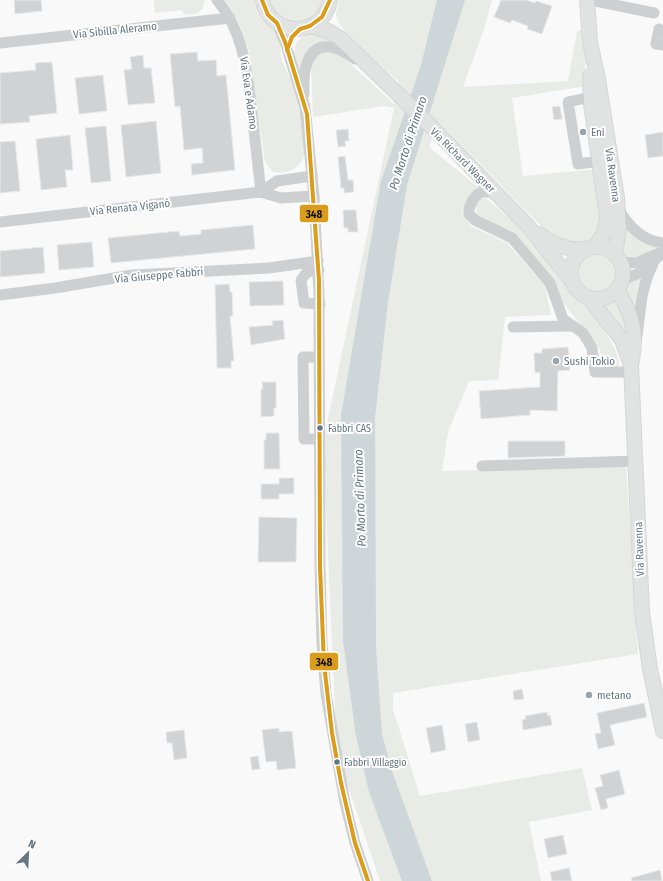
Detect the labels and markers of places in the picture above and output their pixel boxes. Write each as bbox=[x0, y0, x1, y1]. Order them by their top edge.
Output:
place label: Eni bbox=[591, 126, 605, 139]
marker: Eni bbox=[578, 127, 588, 137]
place label: Sushi Tokio bbox=[564, 355, 615, 368]
marker: Sushi Tokio bbox=[551, 356, 561, 366]
marker: Fabbri CAS bbox=[315, 423, 325, 433]
place label: Fabbri CAS bbox=[328, 423, 371, 435]
place label: metano bbox=[597, 689, 632, 702]
marker: metano bbox=[584, 690, 594, 700]
marker: Fabbri Villaggio bbox=[332, 757, 342, 767]
place label: Fabbri Villaggio bbox=[344, 757, 407, 769]

